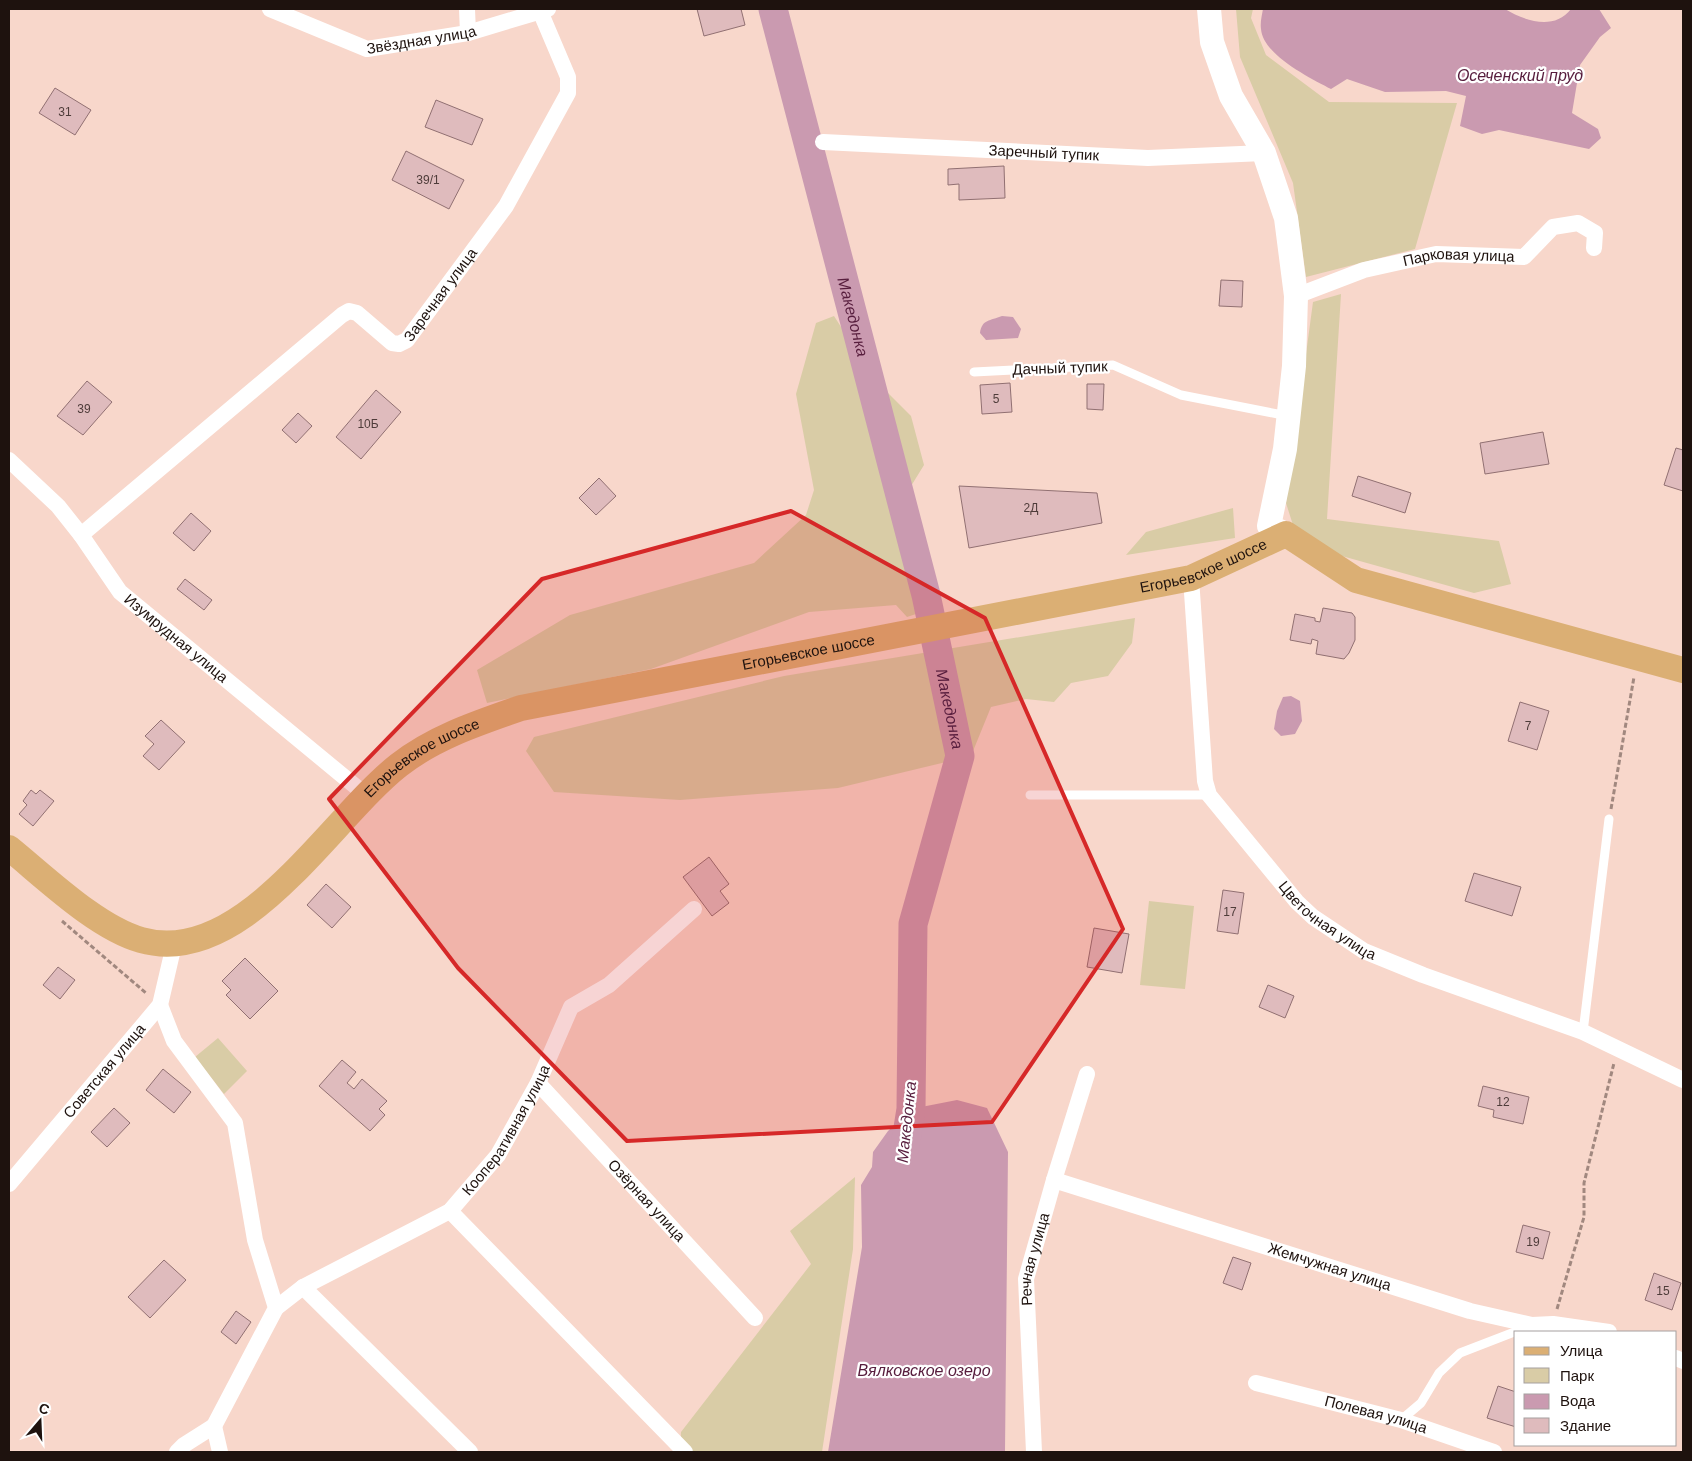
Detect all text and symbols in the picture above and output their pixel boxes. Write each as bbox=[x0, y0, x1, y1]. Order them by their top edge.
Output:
street label: Звёздная улица bbox=[365, 22, 479, 57]
water label: Осеченский пруд bbox=[1457, 67, 1583, 84]
house number: 31 bbox=[58, 105, 72, 119]
street label: Заречный тупик bbox=[988, 141, 1100, 164]
house number: 39/1 bbox=[416, 173, 440, 187]
street label: Заречная улица bbox=[400, 244, 480, 344]
street label: Парковая улица bbox=[1401, 245, 1515, 269]
water label: Македонка bbox=[834, 275, 871, 359]
street label: Дачный тупик bbox=[1012, 357, 1108, 378]
house number: 5 bbox=[993, 392, 1000, 406]
house number: 39 bbox=[77, 402, 91, 416]
house number: 10Б bbox=[357, 417, 379, 431]
house number: 2Д bbox=[1024, 501, 1038, 515]
street label: Егорьевское шоссе bbox=[1138, 535, 1269, 596]
street label: Изумрудная улица bbox=[121, 590, 232, 686]
street label: Егорьевское шоссе bbox=[741, 631, 876, 673]
water label: Македонка bbox=[933, 667, 966, 751]
street label: Егорьевское шоссе bbox=[360, 715, 482, 801]
house number: 7 bbox=[1525, 719, 1532, 733]
street label: Цветочная улица bbox=[1275, 877, 1379, 963]
house number: 17 bbox=[1223, 905, 1237, 919]
street label: Советская улица bbox=[60, 1020, 149, 1121]
street label: Кооперативная улица bbox=[458, 1061, 553, 1198]
water label: Македонка bbox=[894, 1080, 919, 1164]
house number: 12 bbox=[1496, 1095, 1510, 1109]
street label: Озёрная улица bbox=[605, 1156, 689, 1245]
street label: Речная улица bbox=[1017, 1210, 1053, 1306]
house number: 19 bbox=[1526, 1235, 1540, 1249]
street label: Жемчужная улица bbox=[1266, 1239, 1394, 1294]
house number: 15 bbox=[1656, 1284, 1670, 1298]
legend bbox=[1514, 1331, 1677, 1446]
text: Улица bbox=[1560, 1342, 1603, 1359]
water label: Вялковское озеро bbox=[857, 1362, 991, 1379]
text: Парк bbox=[1560, 1367, 1594, 1384]
street label: Полевая улица bbox=[1323, 1392, 1430, 1437]
text: Вода bbox=[1560, 1392, 1596, 1409]
north arrow bbox=[15, 1396, 65, 1446]
text: С bbox=[37, 1399, 52, 1418]
text: Здание bbox=[1560, 1417, 1611, 1434]

